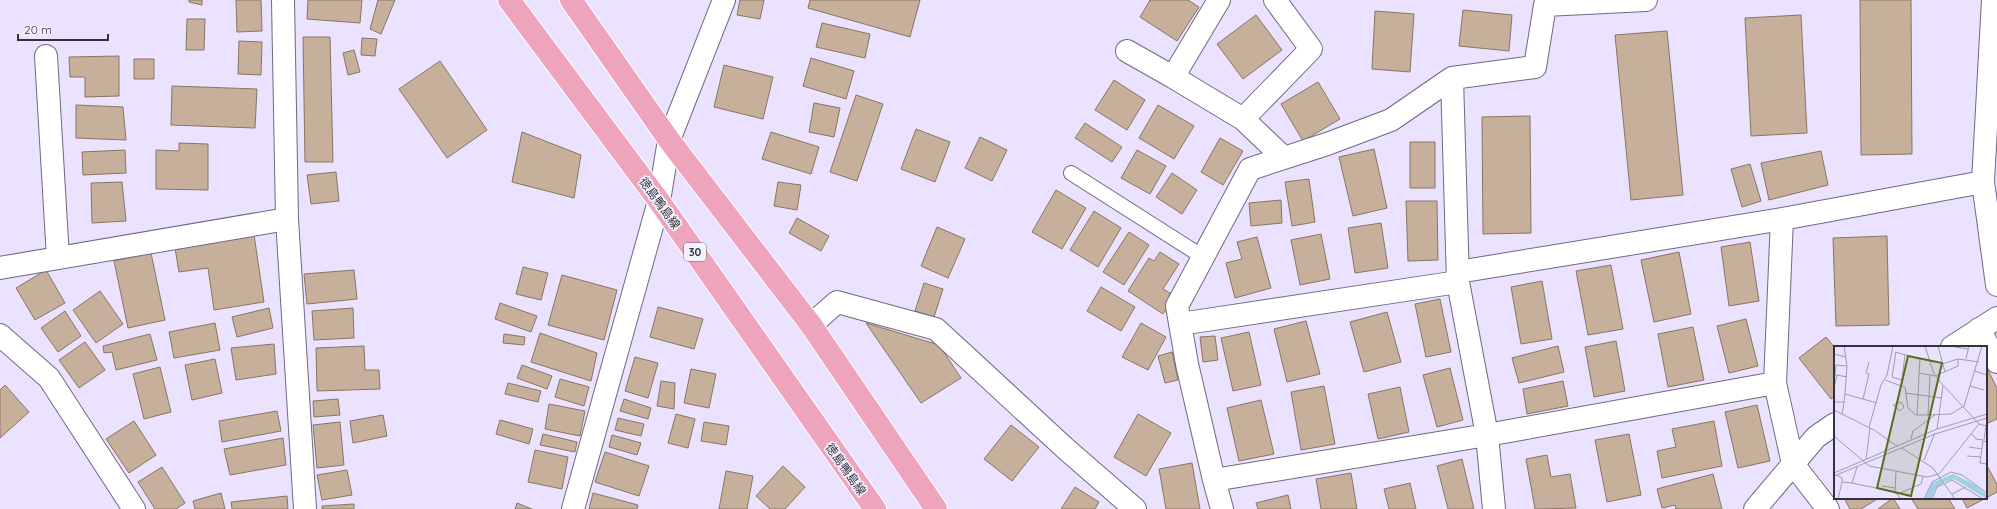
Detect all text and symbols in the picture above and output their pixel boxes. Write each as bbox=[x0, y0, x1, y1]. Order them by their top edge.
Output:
scale bar bbox=[18, 16, 108, 42]
text: 20 m bbox=[24, 22, 52, 37]
street label: 徳島鴨島線 bbox=[636, 174, 684, 232]
road number: 30 bbox=[684, 243, 706, 261]
inset map bbox=[1834, 346, 1987, 499]
street label: 徳島鴨島線 bbox=[823, 440, 869, 498]

